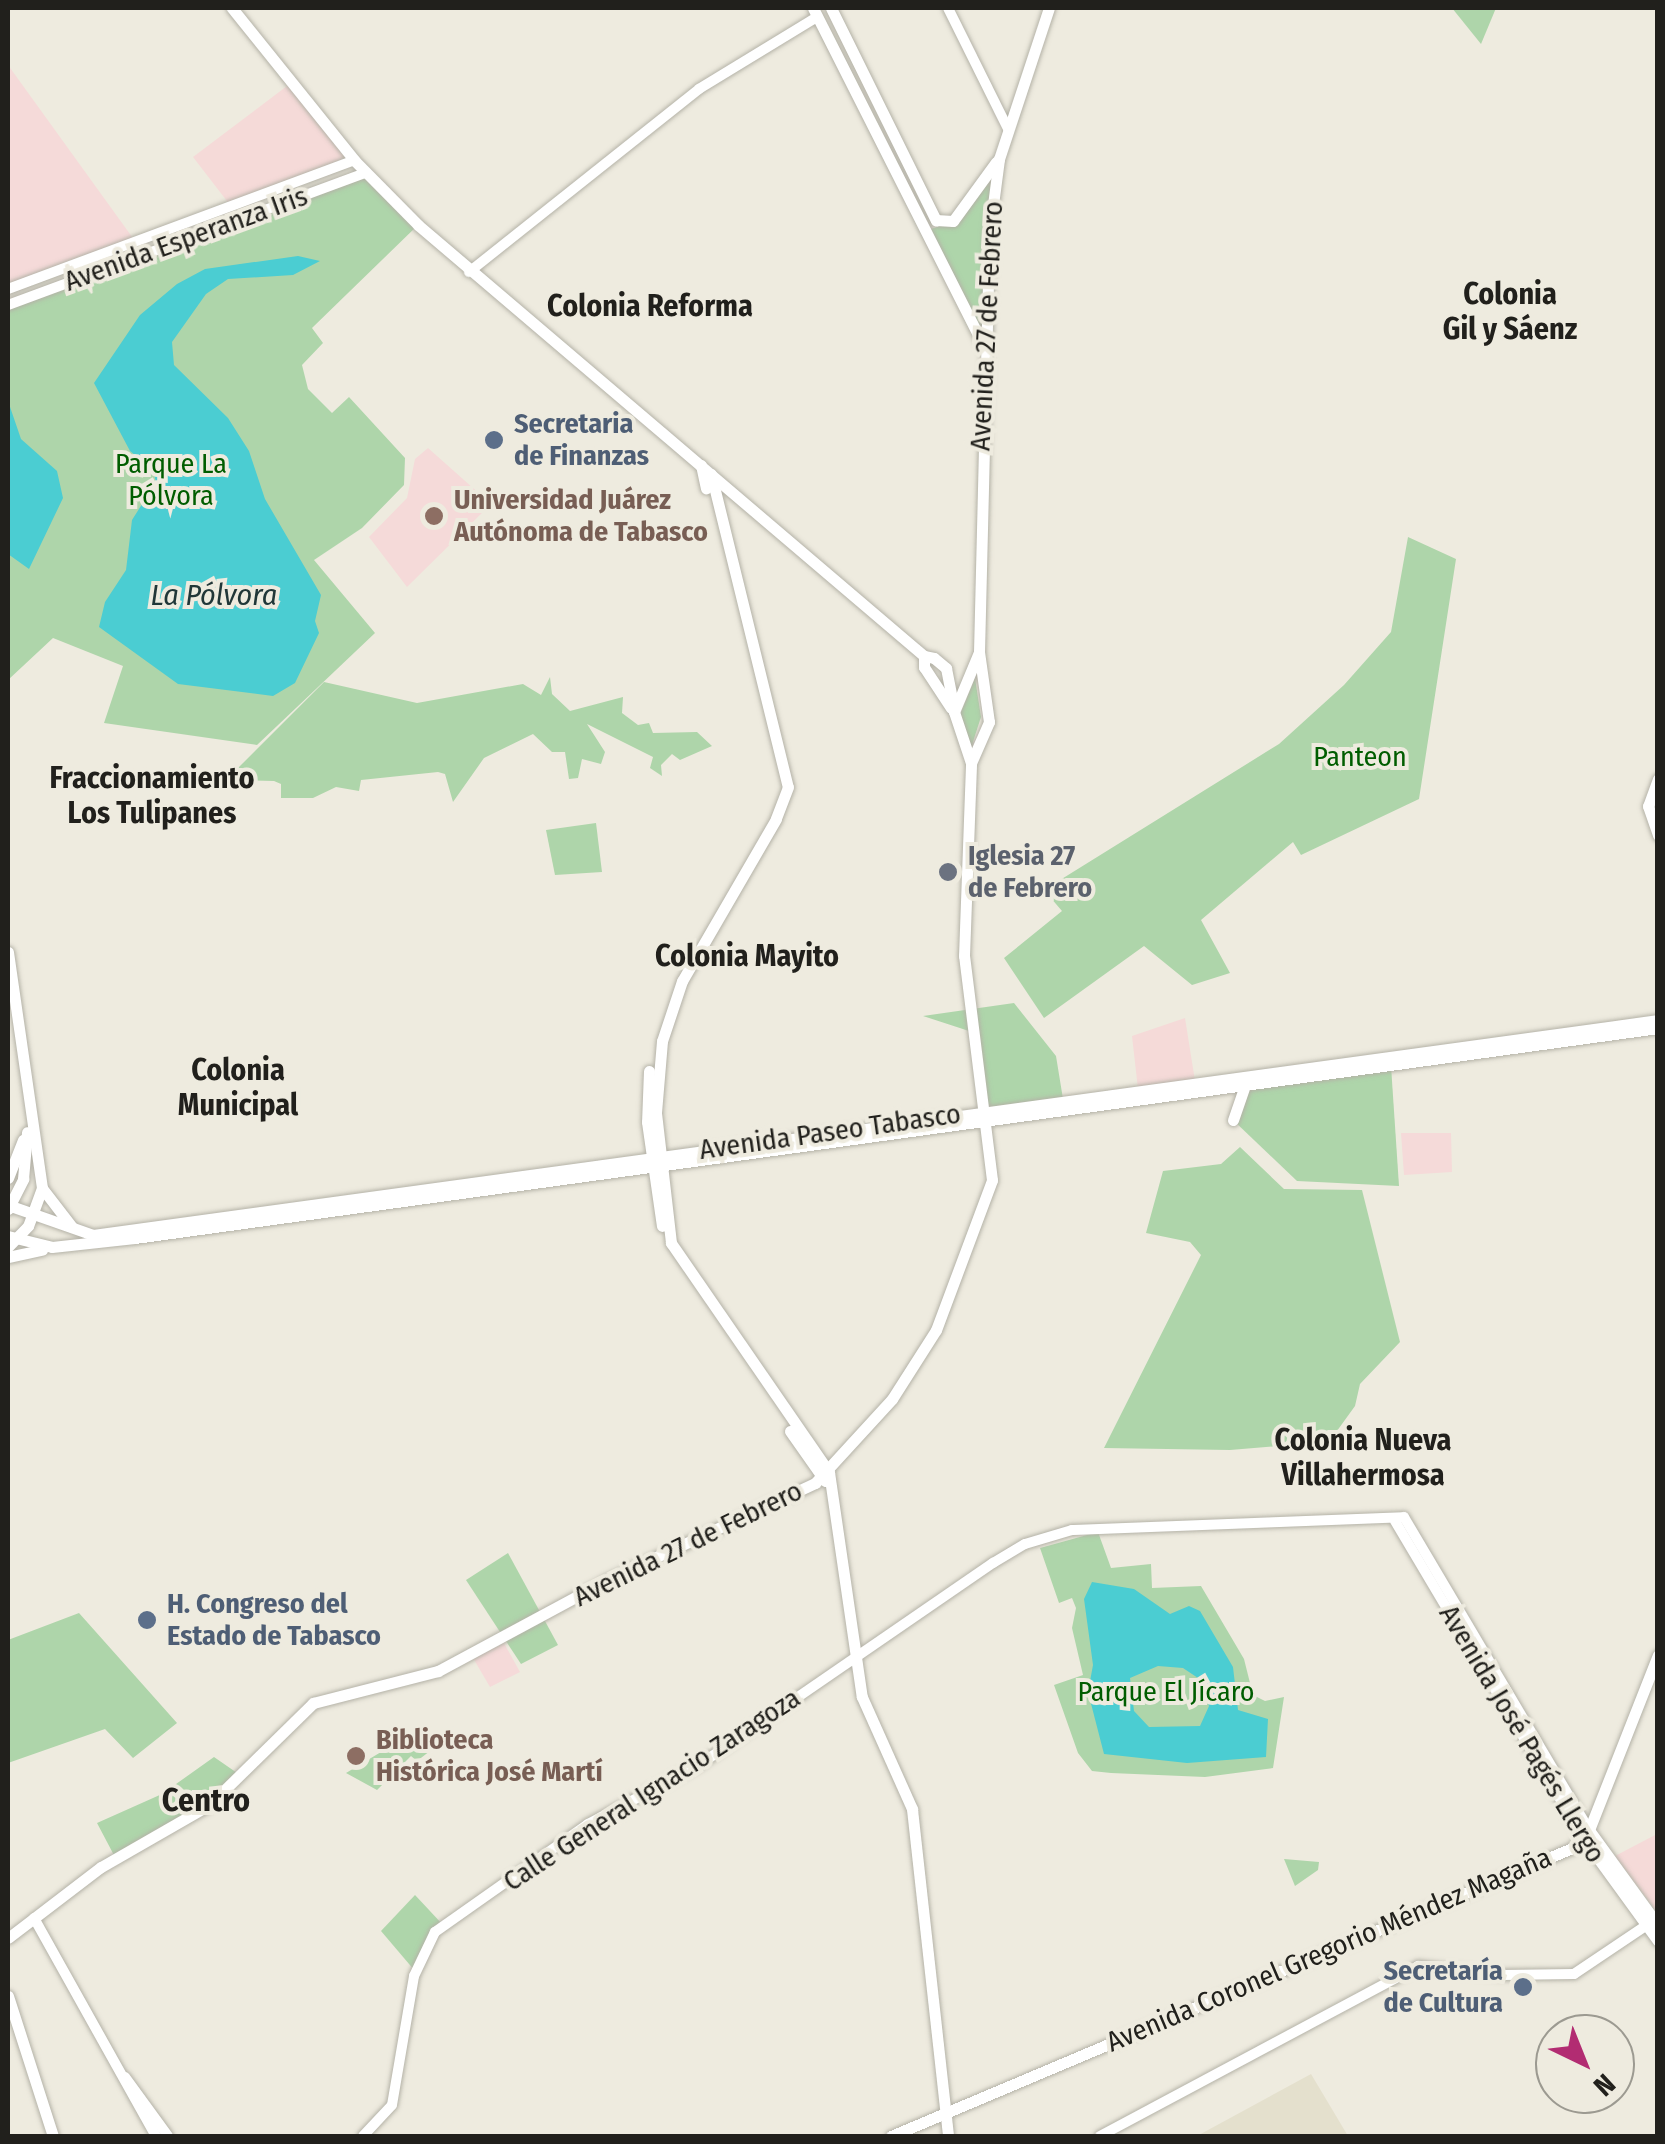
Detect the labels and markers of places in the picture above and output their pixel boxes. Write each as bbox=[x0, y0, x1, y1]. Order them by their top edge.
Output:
place label: Secretaria de Finanzas bbox=[514, 407, 649, 473]
marker: Secretaria de Finanzas bbox=[483, 429, 505, 451]
place label: Universidad Juárez Autónoma de Tabasco bbox=[454, 483, 708, 549]
marker: Universidad Juárez Autónoma de Tabasco bbox=[423, 505, 445, 527]
place label: Iglesia 27 de Febrero bbox=[968, 839, 1092, 905]
marker: Iglesia 27 de Febrero bbox=[937, 861, 959, 883]
place label: H. Congreso del Estado de Tabasco bbox=[167, 1587, 381, 1653]
marker: H. Congreso del Estado de Tabasco bbox=[136, 1609, 158, 1631]
place label: Biblioteca Histórica José Martí bbox=[376, 1723, 603, 1789]
marker: Biblioteca Histórica José Martí bbox=[345, 1745, 367, 1767]
place label: Secretaría de Cultura bbox=[1383, 1954, 1503, 2020]
marker: Secretaría de Cultura bbox=[1512, 1976, 1534, 1998]

